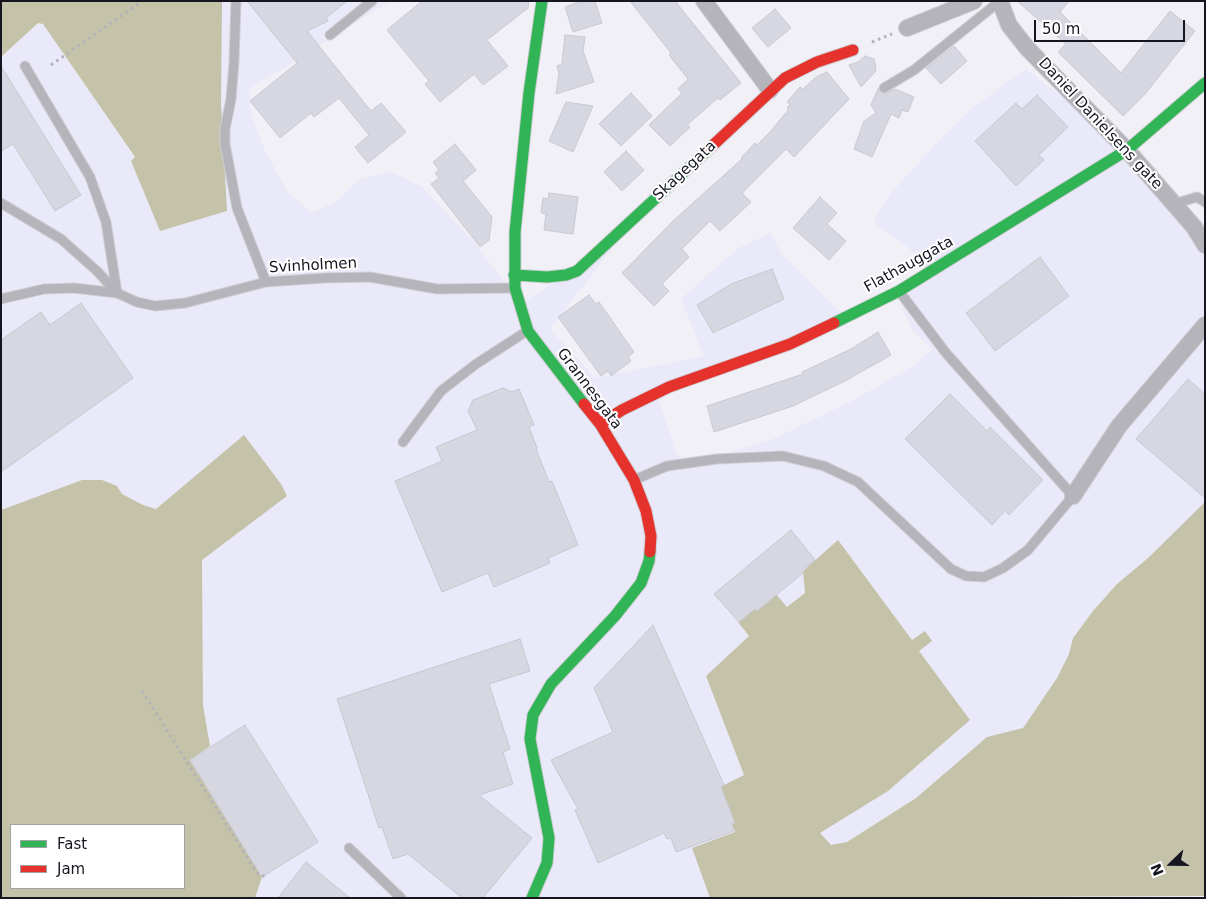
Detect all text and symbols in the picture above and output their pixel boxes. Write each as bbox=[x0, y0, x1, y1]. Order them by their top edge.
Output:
scale bar bbox=[1036, 10, 1187, 42]
text: 50 m bbox=[1042, 20, 1080, 38]
street label: Daniel Danielsens gate bbox=[1034, 54, 1166, 194]
street label: Skagegata bbox=[650, 137, 720, 205]
street label: Flathauggata bbox=[861, 233, 957, 297]
street label: Svinholmen bbox=[268, 255, 358, 277]
street label: Grannesgata bbox=[553, 345, 625, 433]
legend bbox=[10, 824, 185, 889]
text: Fast bbox=[57, 835, 87, 853]
north arrow bbox=[1146, 839, 1196, 889]
text: Jam bbox=[57, 860, 85, 878]
text: N bbox=[1147, 861, 1167, 878]

